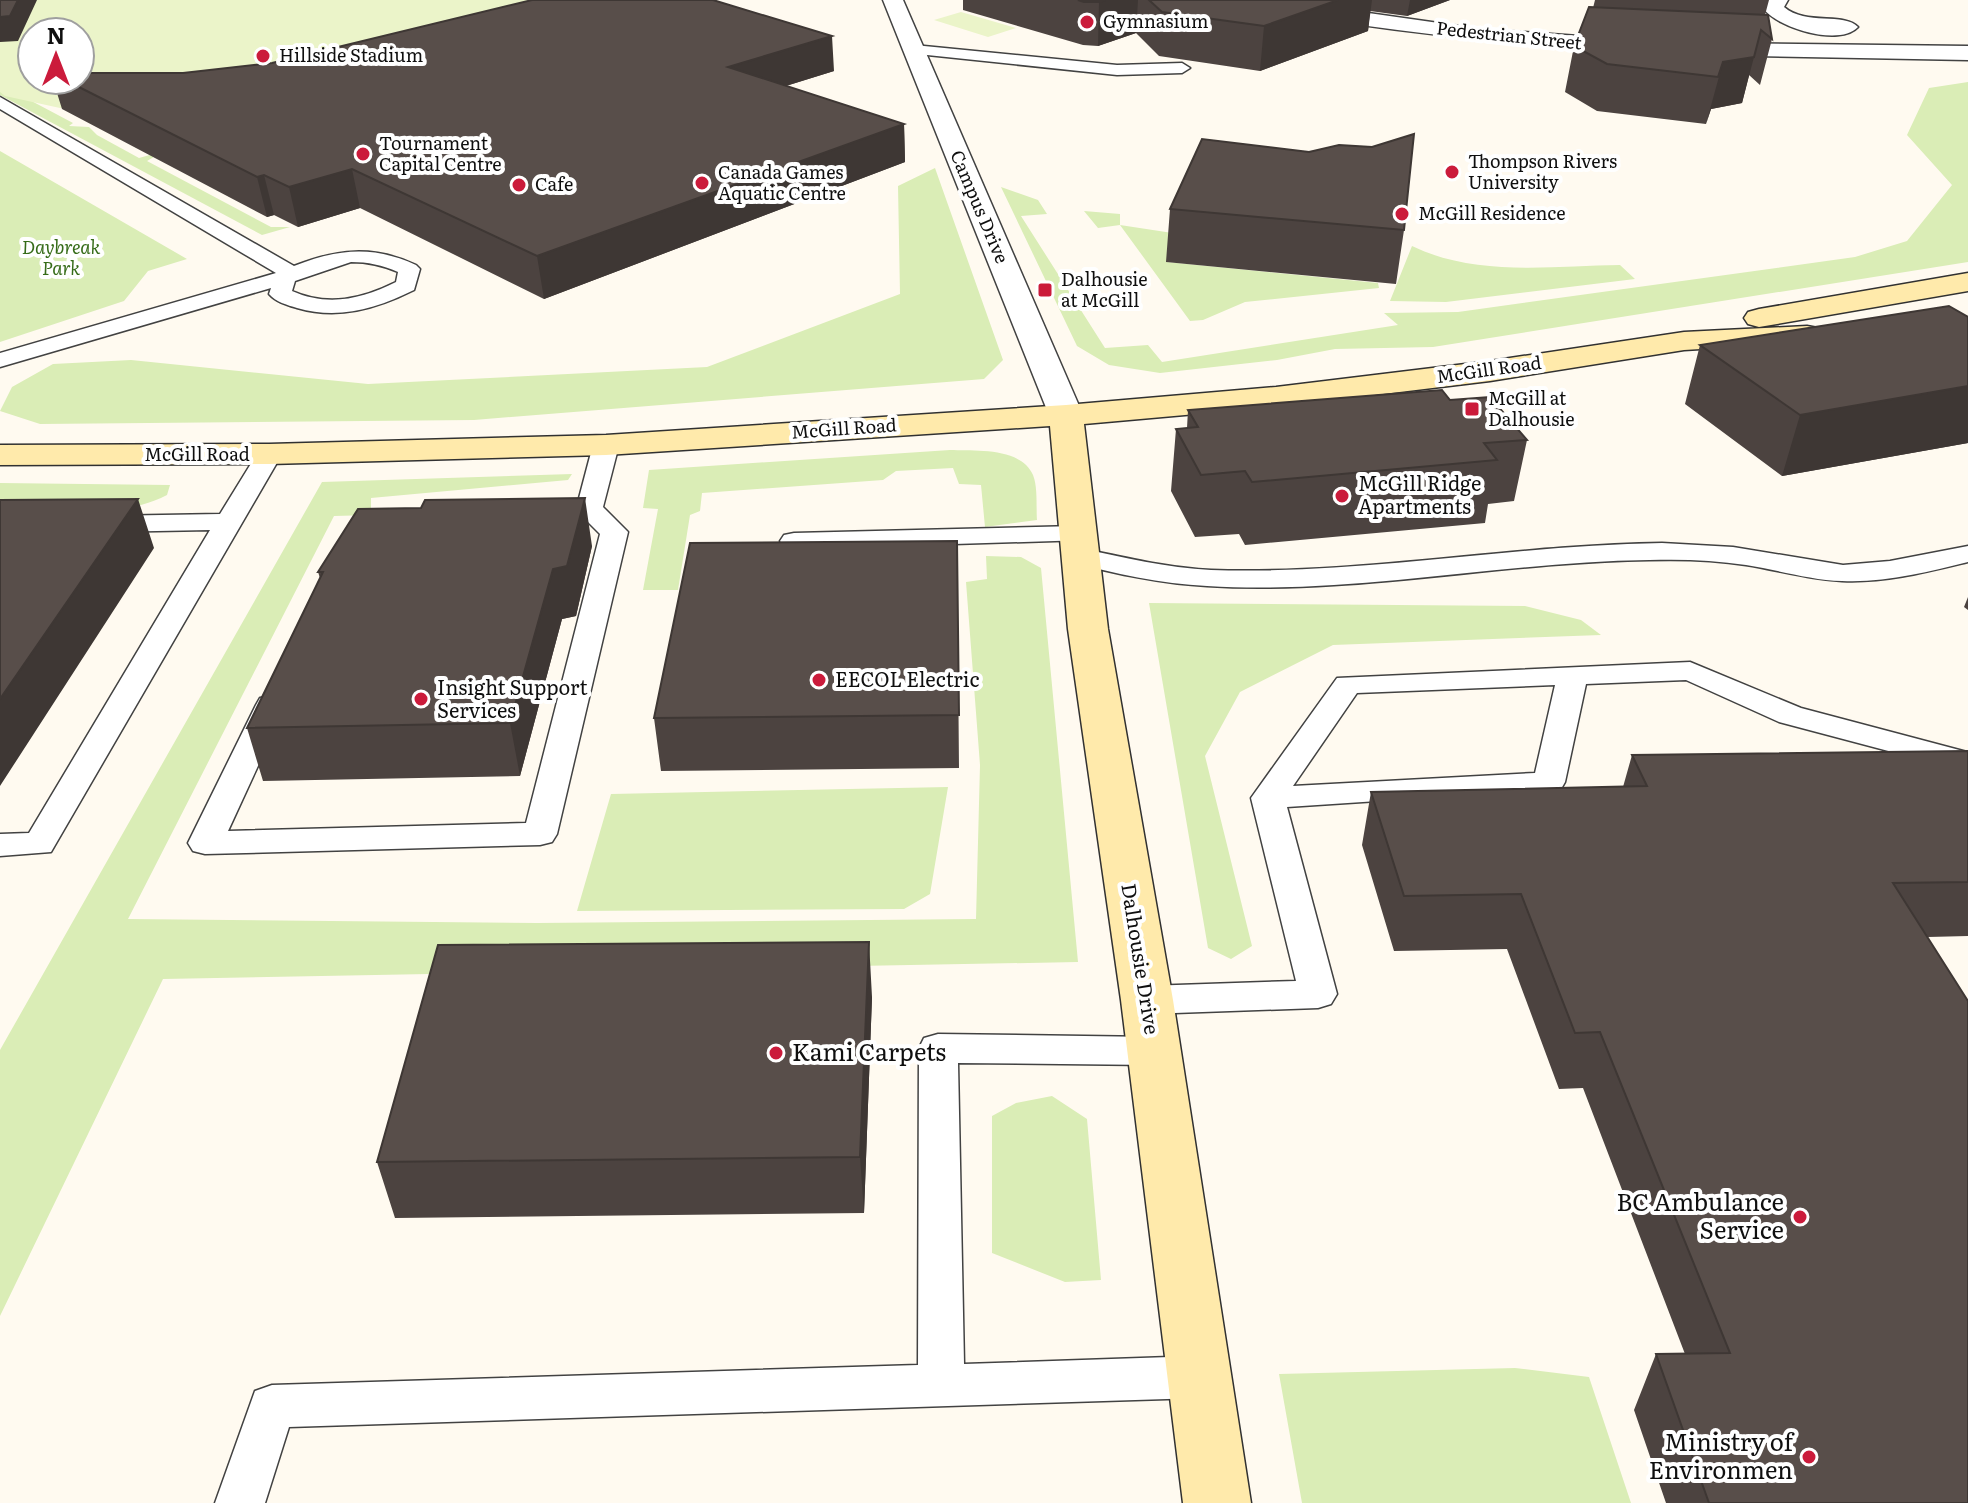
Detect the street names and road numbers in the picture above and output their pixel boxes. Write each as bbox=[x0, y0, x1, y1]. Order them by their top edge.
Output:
street label: Pedestrian Street bbox=[1435, 13, 1584, 56]
street label: Campus Drive bbox=[944, 146, 1016, 267]
street label: McGill Road bbox=[1435, 348, 1543, 389]
street label: McGill Road bbox=[790, 410, 897, 445]
street label: McGill Road bbox=[144, 440, 250, 467]
street label: Dalhousie Drive bbox=[1115, 881, 1169, 1037]

